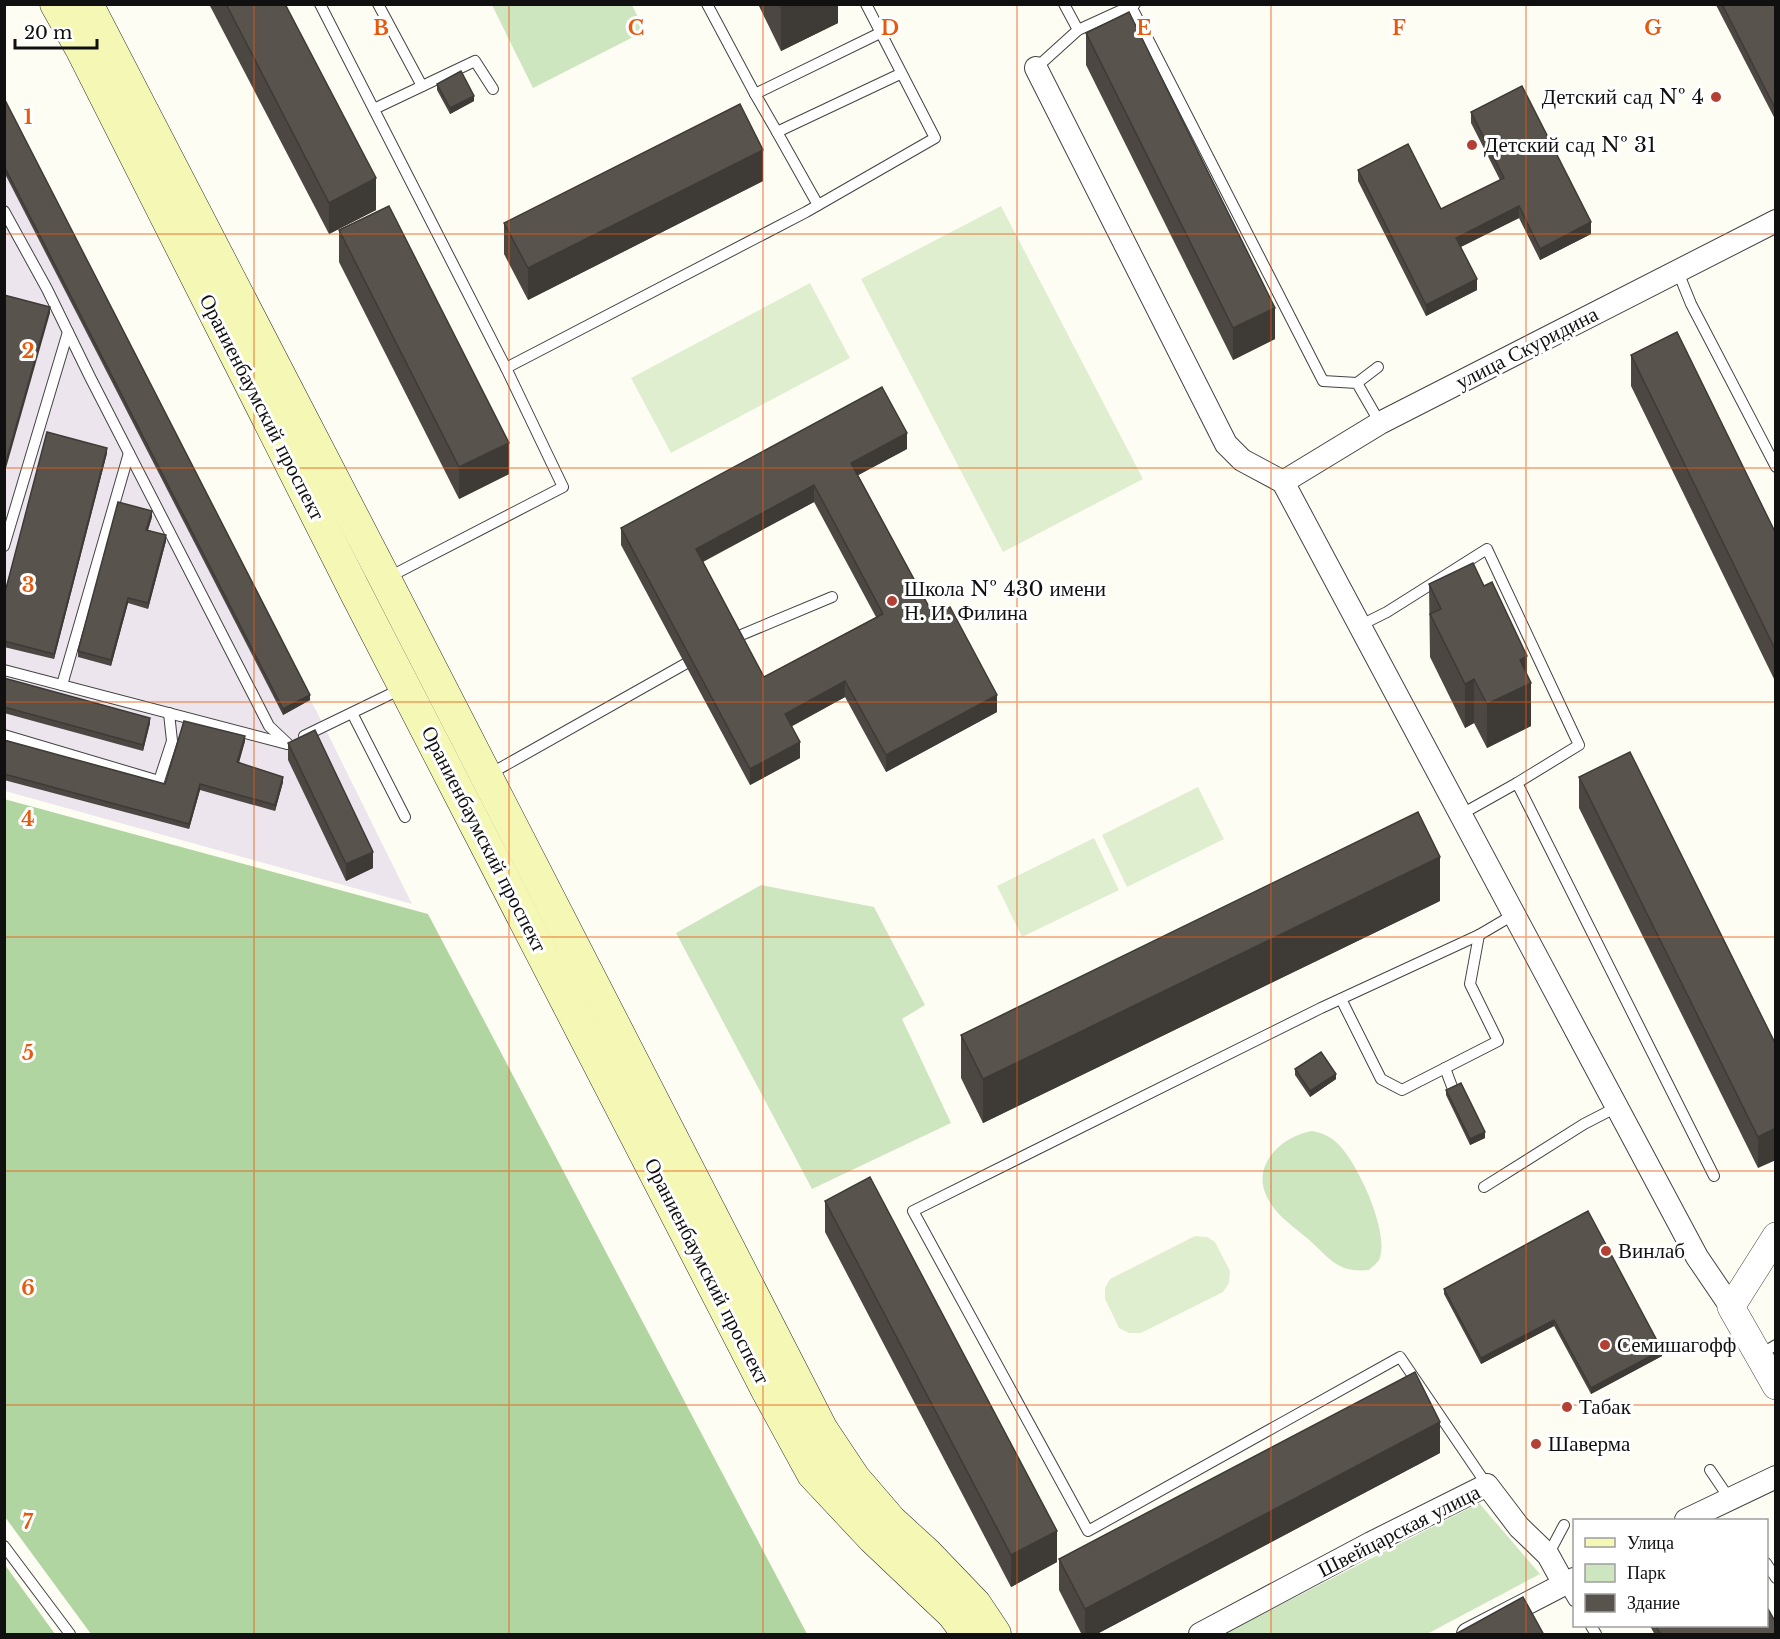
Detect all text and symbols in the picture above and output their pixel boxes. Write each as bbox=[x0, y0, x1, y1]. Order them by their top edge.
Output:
scale bar bbox=[15, 12, 98, 50]
text: B bbox=[373, 16, 389, 40]
text: C bbox=[628, 16, 644, 40]
text: D bbox=[881, 16, 899, 40]
text: E bbox=[1136, 16, 1152, 40]
text: F bbox=[1392, 16, 1406, 40]
text: G bbox=[1644, 16, 1662, 40]
text: 20 m bbox=[24, 22, 72, 44]
place label: Детский сад № 4 bbox=[1542, 84, 1704, 110]
marker: Детский сад № 4 bbox=[1709, 90, 1723, 104]
text: 1 bbox=[24, 105, 33, 129]
place label: Детский сад № 31 bbox=[1484, 132, 1656, 158]
marker: Детский сад № 31 bbox=[1465, 138, 1479, 152]
street label: Ораниенбаумский проспект bbox=[194, 290, 330, 524]
street label: улица Скуридина bbox=[1451, 301, 1603, 395]
text: 2 bbox=[21, 339, 35, 363]
text: 3 bbox=[22, 573, 34, 597]
place label: Школа № 430 имени Н. И. Филина bbox=[904, 576, 1106, 626]
marker: Школа № 430 имени Н. И. Филина bbox=[885, 594, 899, 608]
street label: Ораниенбаумский проспект bbox=[416, 722, 552, 956]
text: 4 bbox=[21, 807, 35, 831]
text: 5 bbox=[22, 1041, 34, 1065]
street label: Ораниенбаумский проспект bbox=[639, 1154, 775, 1388]
place label: Винлаб bbox=[1618, 1238, 1685, 1264]
marker: Винлаб bbox=[1599, 1244, 1613, 1258]
text: 6 bbox=[21, 1276, 35, 1300]
place label: Семишагофф bbox=[1617, 1332, 1736, 1358]
marker: Семишагофф bbox=[1598, 1338, 1612, 1352]
place label: Табак bbox=[1579, 1394, 1632, 1420]
marker: Табак bbox=[1560, 1400, 1574, 1414]
place label: Шаверма bbox=[1548, 1431, 1631, 1457]
marker: Шаверма bbox=[1529, 1437, 1543, 1451]
street label: Швейцарская улица bbox=[1313, 1479, 1485, 1583]
text: 7 bbox=[23, 1510, 34, 1534]
legend bbox=[1573, 1519, 1768, 1627]
text: Улица bbox=[1627, 1532, 1674, 1554]
text: Парк bbox=[1627, 1562, 1666, 1584]
text: Здание bbox=[1627, 1592, 1680, 1614]

